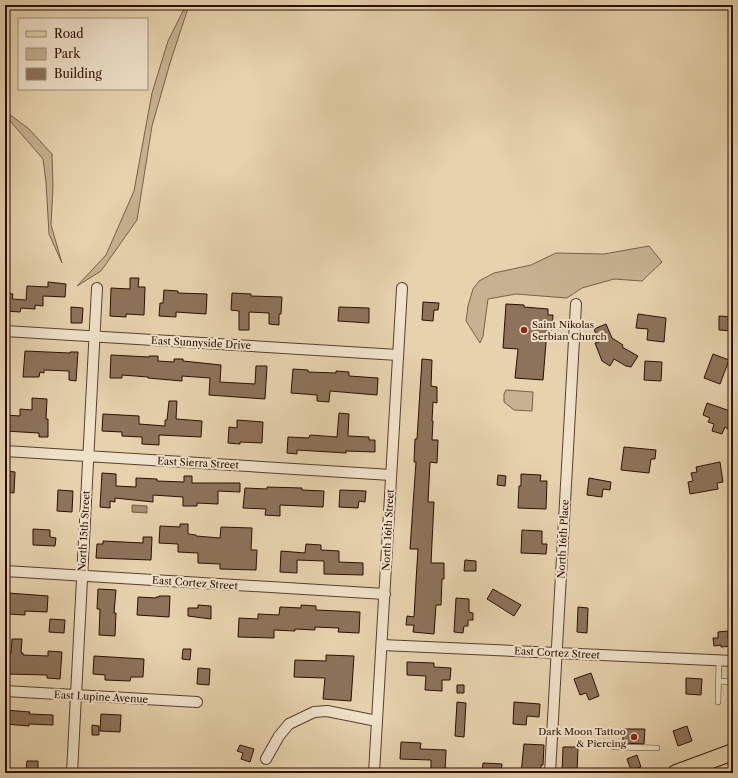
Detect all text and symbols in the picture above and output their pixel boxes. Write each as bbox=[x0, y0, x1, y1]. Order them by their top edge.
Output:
legend bbox=[18, 18, 148, 90]
text: Road bbox=[54, 26, 84, 41]
text: Park bbox=[54, 46, 81, 61]
text: Building bbox=[54, 66, 102, 81]
place label: Saint Nikolas Serbian Church bbox=[532, 318, 608, 343]
marker: Saint Nikolas Serbian Church bbox=[519, 325, 529, 335]
street label: East Sunnyside Drive bbox=[151, 334, 252, 352]
street label: East Sierra Street bbox=[157, 454, 240, 472]
street label: North 16th Street bbox=[379, 488, 397, 571]
street label: North 15th Street bbox=[75, 490, 93, 572]
street label: North 16th Place bbox=[554, 499, 572, 579]
street label: East Cortez Street bbox=[152, 574, 239, 593]
street label: East Cortez Street bbox=[514, 644, 601, 662]
street label: East Lupine Avenue bbox=[54, 688, 149, 706]
place label: Dark Moon Tattoo & Piercing bbox=[538, 725, 627, 750]
marker: Dark Moon Tattoo & Piercing bbox=[629, 732, 639, 742]

